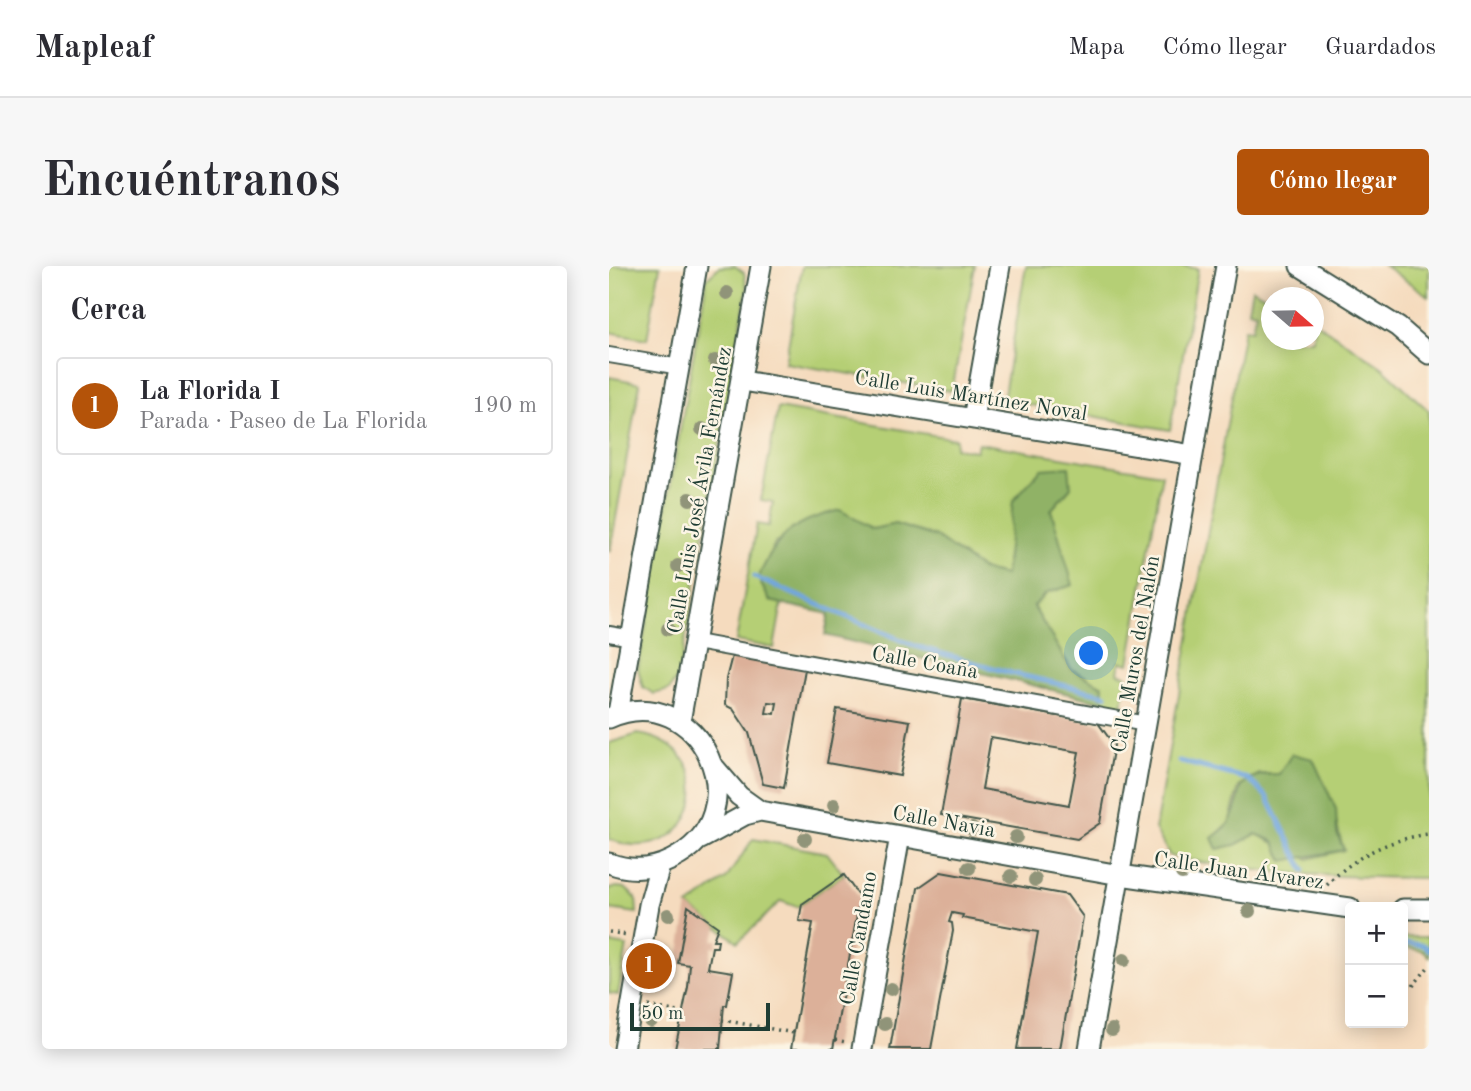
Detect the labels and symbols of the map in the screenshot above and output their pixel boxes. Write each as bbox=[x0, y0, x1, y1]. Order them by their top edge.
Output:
north arrow bbox=[1261, 287, 1324, 350]
street label: Calle Luis José Ávila Fernández bbox=[661, 344, 736, 635]
street label: Calle Luis Martínez Noval bbox=[853, 368, 1089, 425]
street label: Calle Muros del Nalón bbox=[1109, 554, 1164, 755]
your location bbox=[1074, 636, 1108, 670]
street label: Calle Coaña bbox=[870, 644, 980, 683]
street label: Calle Navia bbox=[891, 803, 997, 842]
street label: Calle Juan Álvarez bbox=[1152, 845, 1326, 894]
street label: Calle Candamo bbox=[837, 870, 882, 1007]
pin: 1 bbox=[626, 940, 672, 992]
scale bar bbox=[630, 1000, 770, 1032]

